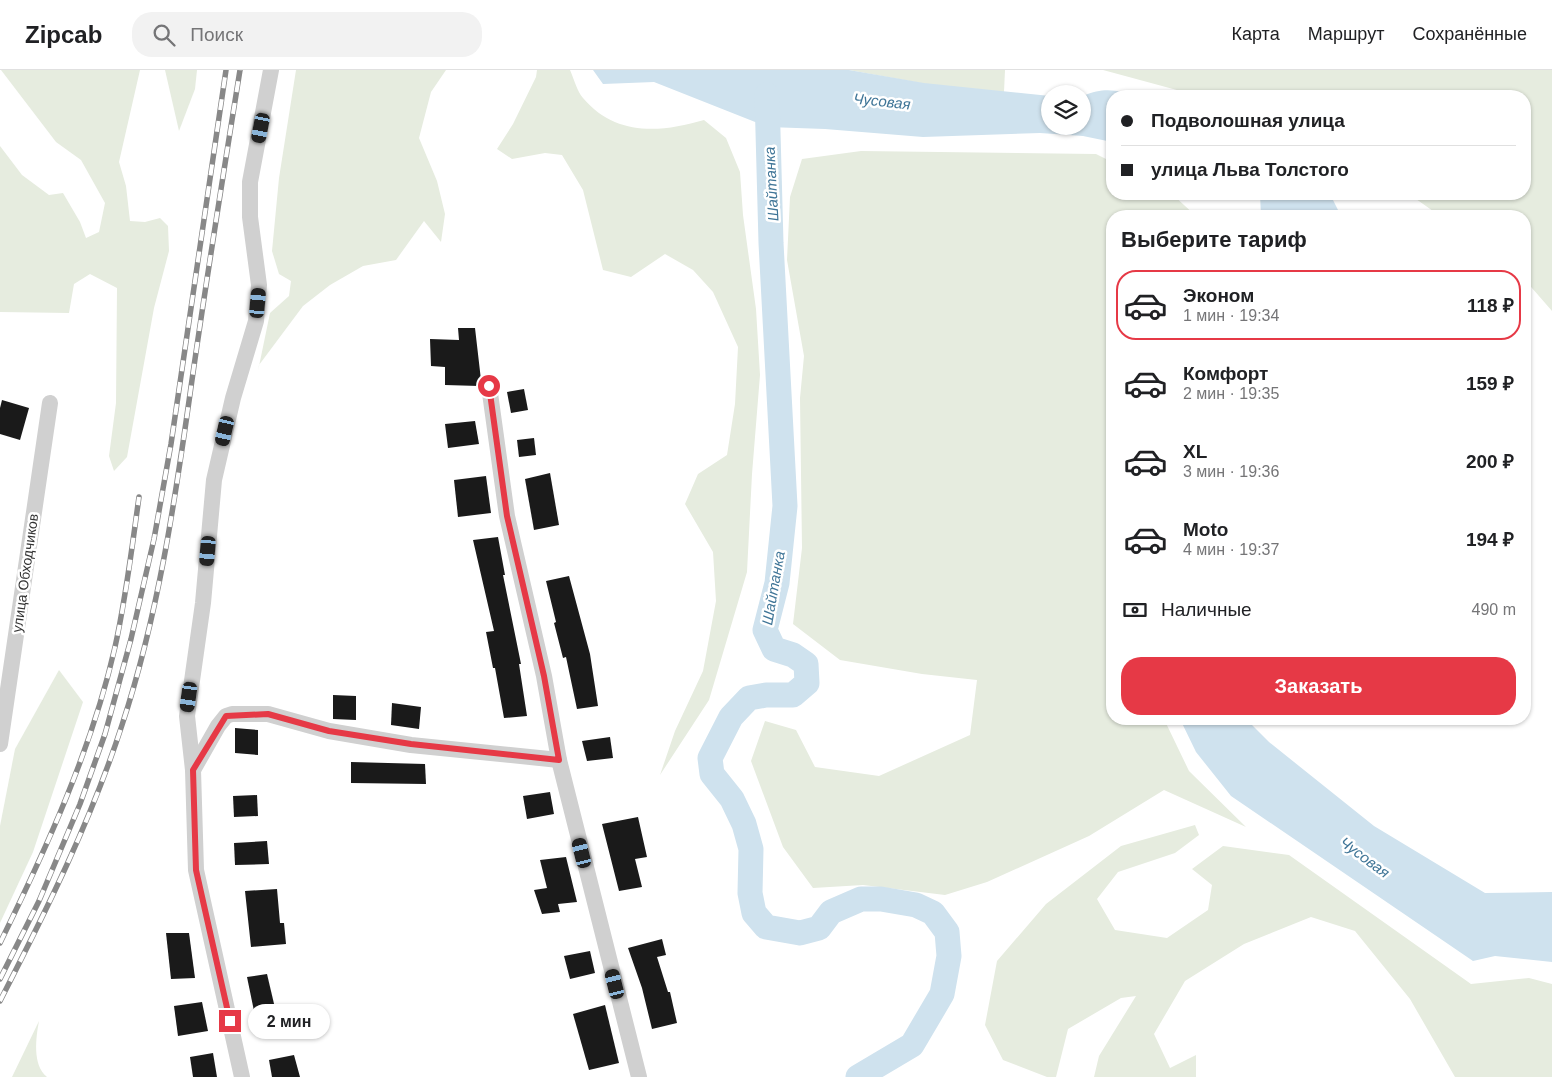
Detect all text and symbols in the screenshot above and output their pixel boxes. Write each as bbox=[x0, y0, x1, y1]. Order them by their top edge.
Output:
search box bbox=[132, 12, 482, 57]
text: Zipcab bbox=[25, 21, 102, 48]
icon: search bbox=[150, 21, 178, 49]
text: Поиск bbox=[190, 24, 243, 45]
text: Карта bbox=[1232, 24, 1280, 44]
text: Маршрут bbox=[1308, 24, 1384, 44]
text: Сохранённые bbox=[1412, 24, 1527, 44]
map controls bbox=[1041, 85, 1091, 135]
button: layers bbox=[1041, 85, 1091, 135]
water label: Чусовая bbox=[853, 90, 911, 112]
text: Подволошная улица bbox=[1151, 110, 1345, 131]
car bbox=[250, 112, 271, 144]
water label: Шайтанка bbox=[761, 146, 781, 222]
text: улица Льва Толстого bbox=[1151, 159, 1349, 180]
text: Выберите тариф bbox=[1121, 227, 1307, 252]
icon: car bbox=[1123, 283, 1168, 328]
text: Эконом bbox=[1183, 285, 1254, 306]
car bbox=[249, 287, 266, 319]
text: 118 ₽ bbox=[1467, 295, 1514, 316]
text: 1 мин · 19:34 bbox=[1183, 307, 1279, 324]
icon: car bbox=[1123, 361, 1168, 406]
text: Комфорт bbox=[1183, 363, 1268, 384]
text: 159 ₽ bbox=[1466, 373, 1514, 394]
route start bbox=[478, 375, 500, 397]
text: 2 мин · 19:35 bbox=[1183, 385, 1279, 402]
car bbox=[214, 415, 235, 447]
icon: car bbox=[1123, 439, 1168, 484]
text: XL bbox=[1183, 441, 1207, 462]
text: 200 ₽ bbox=[1466, 451, 1514, 472]
text: 3 мин · 19:36 bbox=[1183, 463, 1279, 480]
street label: улица Обходчиков bbox=[9, 513, 41, 633]
icon: car bbox=[1123, 517, 1168, 562]
text: Moto bbox=[1183, 519, 1228, 540]
text: 194 ₽ bbox=[1466, 529, 1514, 550]
car bbox=[199, 535, 216, 567]
text: 4 мин · 19:37 bbox=[1183, 541, 1279, 558]
water label: Шайтанка bbox=[758, 550, 788, 626]
icon: cash bbox=[1121, 596, 1149, 624]
text: Наличные bbox=[1161, 599, 1252, 620]
text: 490 m bbox=[1472, 601, 1516, 618]
button: Заказать bbox=[1121, 657, 1516, 715]
car bbox=[179, 681, 198, 713]
water label: Чусовая bbox=[1337, 833, 1393, 881]
car bbox=[571, 837, 592, 869]
car bbox=[604, 968, 625, 1000]
callout: 2 мин bbox=[248, 1004, 330, 1038]
route end bbox=[219, 1010, 241, 1032]
text: 2 мин bbox=[267, 1013, 311, 1030]

